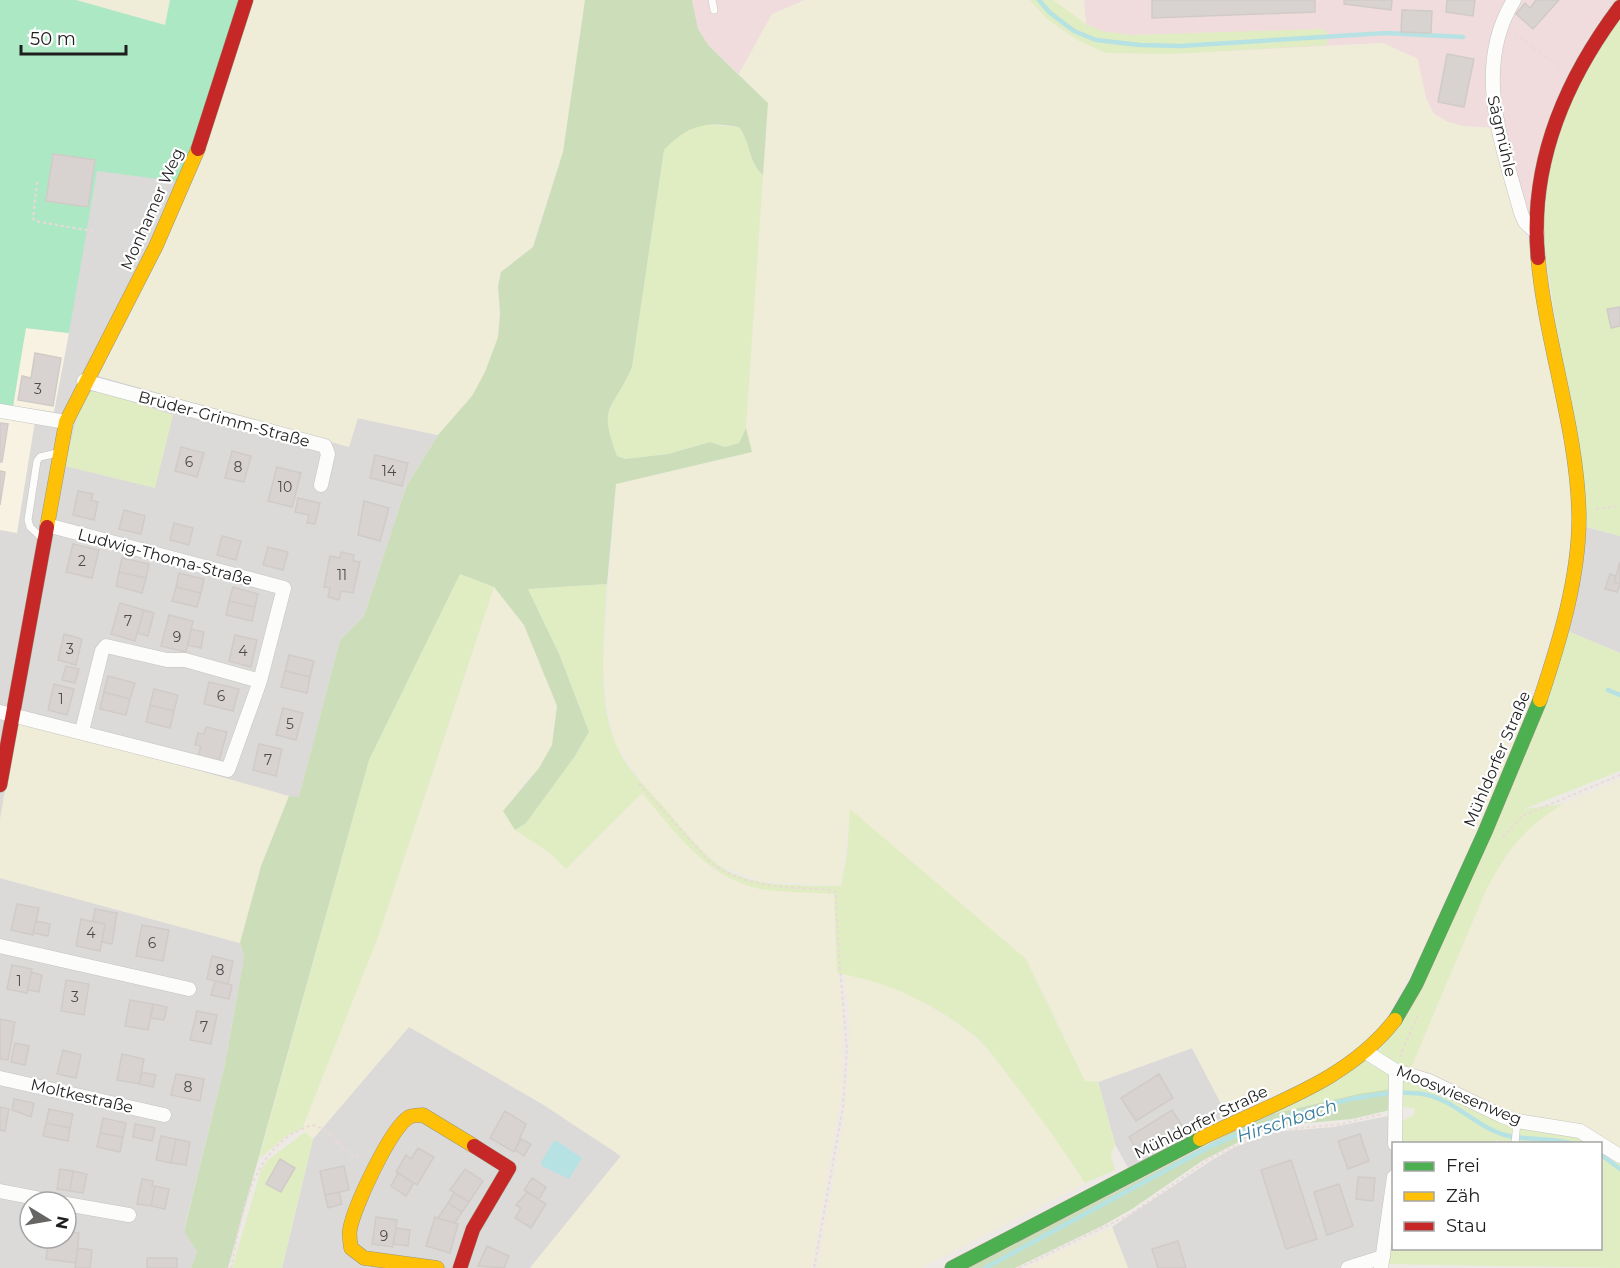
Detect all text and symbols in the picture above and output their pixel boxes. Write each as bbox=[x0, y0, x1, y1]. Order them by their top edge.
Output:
scale bar bbox=[21, 18, 126, 56]
text: 50 m bbox=[30, 28, 76, 50]
street label: Sägmühle bbox=[1483, 94, 1521, 178]
street label: Monhamer Weg bbox=[117, 145, 187, 273]
house number: 3 bbox=[34, 380, 42, 398]
street label: Brüder-Grimm-Straße bbox=[136, 387, 312, 451]
house number: 6 bbox=[185, 453, 194, 471]
house number: 8 bbox=[234, 458, 243, 476]
house number: 14 bbox=[382, 462, 397, 480]
house number: 10 bbox=[278, 478, 292, 496]
street label: Ludwig-Thoma-Straße bbox=[76, 525, 254, 589]
house number: 2 bbox=[78, 552, 86, 570]
house number: 11 bbox=[337, 566, 347, 584]
house number: 7 bbox=[124, 612, 132, 630]
house number: 9 bbox=[173, 628, 181, 646]
house number: 3 bbox=[66, 640, 74, 658]
house number: 4 bbox=[238, 642, 248, 660]
house number: 6 bbox=[217, 687, 226, 705]
street label: Mühldorfer Straße bbox=[1460, 688, 1534, 830]
house number: 1 bbox=[58, 690, 64, 708]
house number: 5 bbox=[286, 715, 294, 733]
house number: 7 bbox=[264, 751, 272, 769]
house number: 4 bbox=[86, 924, 96, 942]
house number: 6 bbox=[148, 934, 157, 952]
house number: 8 bbox=[216, 961, 225, 979]
house number: 1 bbox=[16, 972, 22, 990]
house number: 3 bbox=[71, 988, 79, 1006]
house number: 7 bbox=[200, 1018, 208, 1036]
street label: Mooswiesenweg bbox=[1394, 1061, 1524, 1129]
street label: Moltkestraße bbox=[29, 1075, 135, 1117]
house number: 8 bbox=[184, 1078, 193, 1096]
street label: Mühldorfer Straße bbox=[1131, 1081, 1271, 1163]
water label: Hirschbach bbox=[1234, 1094, 1340, 1148]
legend bbox=[1392, 1142, 1602, 1250]
text: Frei bbox=[1446, 1155, 1480, 1177]
text: Zäh bbox=[1446, 1185, 1481, 1207]
north arrow bbox=[18, 1190, 78, 1250]
text: N bbox=[52, 1215, 73, 1231]
text: Stau bbox=[1446, 1215, 1487, 1237]
house number: 9 bbox=[380, 1227, 388, 1245]

